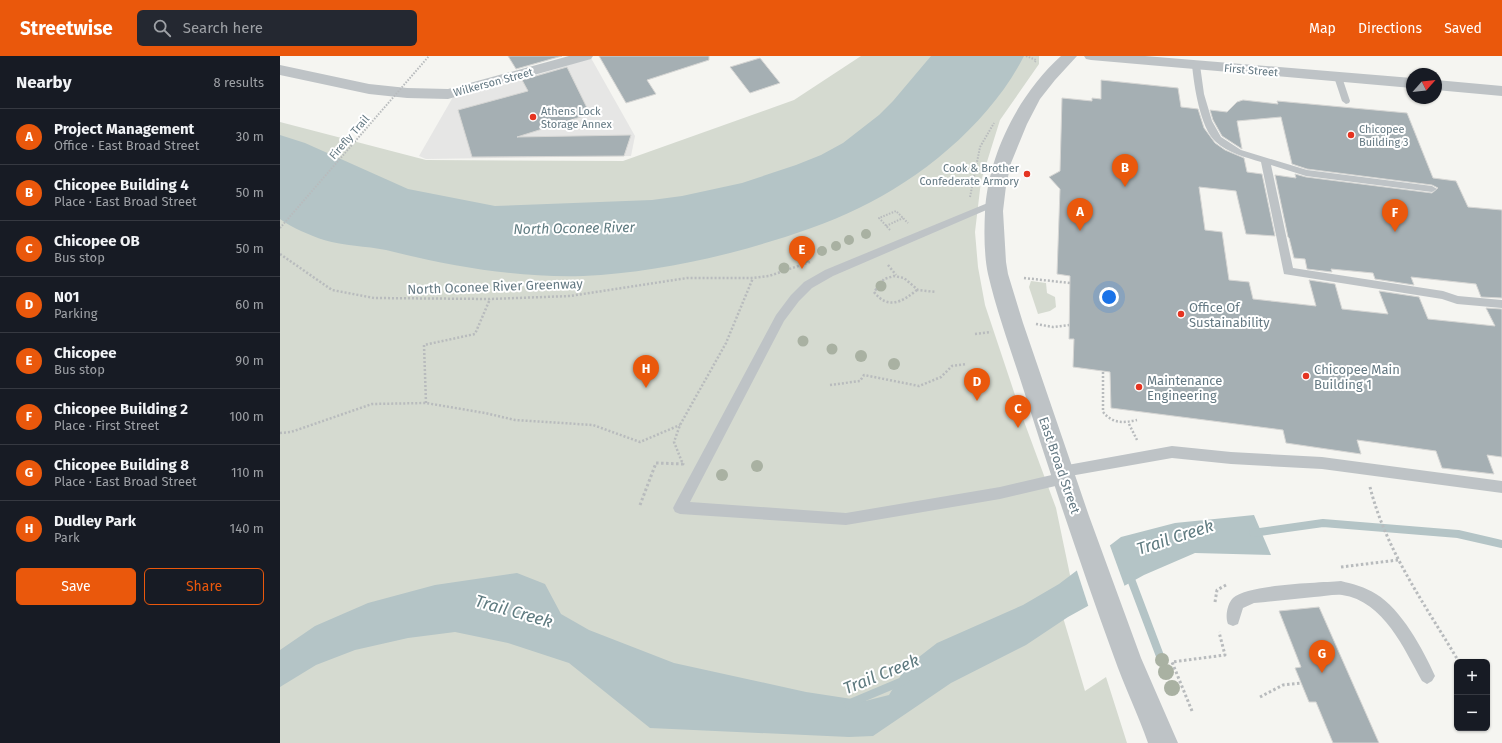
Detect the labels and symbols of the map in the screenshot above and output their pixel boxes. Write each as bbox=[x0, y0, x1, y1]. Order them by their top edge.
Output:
street label: First Street bbox=[1223, 62, 1278, 79]
street label: Wilkerson Street bbox=[452, 66, 534, 99]
north arrow bbox=[1406, 68, 1442, 104]
place label: Athens Lock Storage Annex bbox=[541, 105, 613, 131]
marker: Athens Lock Storage Annex bbox=[528, 112, 538, 122]
street label: Firefly Trail bbox=[327, 113, 372, 162]
place label: Chicopee Building 3 bbox=[1359, 123, 1409, 149]
marker: Chicopee Building 3 bbox=[1346, 130, 1356, 140]
pin: B bbox=[1112, 154, 1138, 187]
place label: Cook & Brother Confederate Armory bbox=[919, 162, 1020, 188]
marker: Cook & Brother Confederate Armory bbox=[1022, 169, 1032, 179]
pin: A bbox=[1067, 198, 1093, 231]
pin: F bbox=[1382, 199, 1408, 232]
water label: North Oconee River bbox=[513, 219, 636, 238]
pin: E bbox=[789, 236, 815, 269]
street label: North Oconee River Greenway bbox=[407, 276, 584, 297]
your location bbox=[1099, 287, 1119, 307]
place label: Office Of Sustainability bbox=[1189, 300, 1270, 330]
marker: Office Of Sustainability bbox=[1176, 309, 1186, 319]
pin: H bbox=[633, 355, 659, 388]
place label: Chicopee Main Building 1 bbox=[1314, 362, 1400, 392]
pin: D bbox=[964, 368, 990, 401]
marker: Chicopee Main Building 1 bbox=[1301, 371, 1311, 381]
place label: Maintenance Engineering bbox=[1147, 373, 1222, 403]
marker: Maintenance Engineering bbox=[1134, 382, 1144, 392]
pin: C bbox=[1005, 395, 1031, 428]
street label: East Broad Street bbox=[1036, 415, 1083, 516]
water label: Trail Creek bbox=[1134, 515, 1216, 560]
water label: Trail Creek bbox=[473, 590, 555, 633]
pin: G bbox=[1309, 640, 1335, 673]
water label: Trail Creek bbox=[840, 650, 922, 699]

